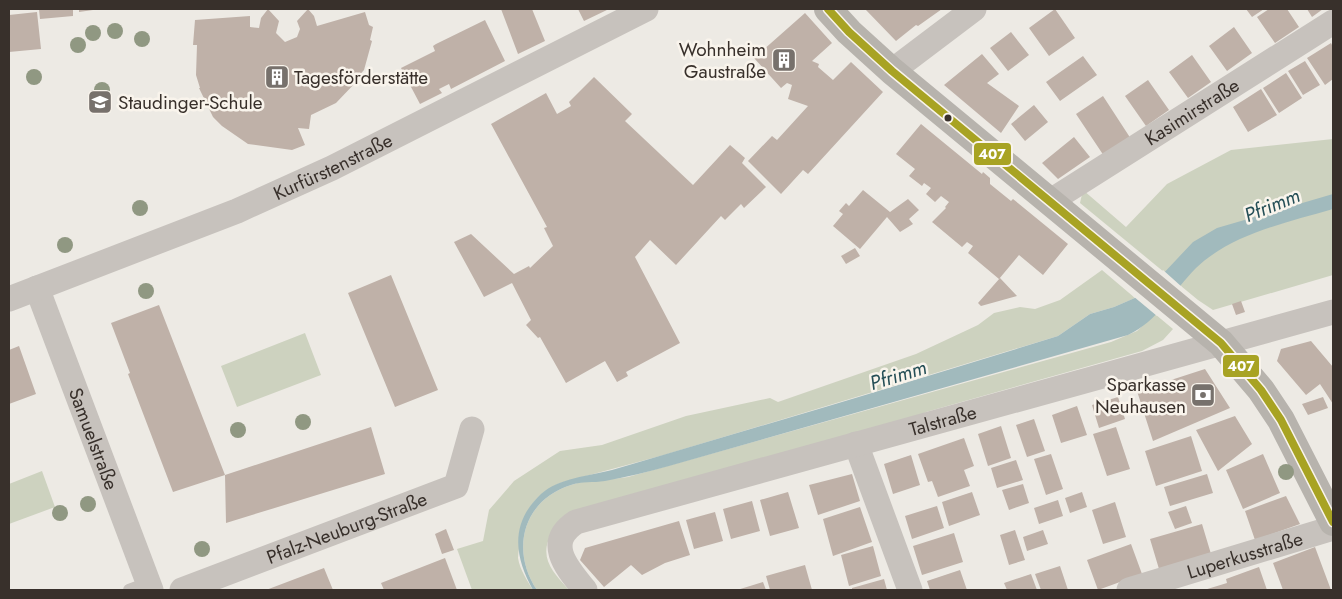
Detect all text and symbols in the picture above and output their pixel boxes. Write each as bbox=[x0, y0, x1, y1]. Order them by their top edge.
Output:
place label: Wohnheim Gaustraße bbox=[679, 36, 766, 85]
building icon: Wohnheim Gaustraße bbox=[771, 47, 797, 73]
building icon: Tagesförderstätte bbox=[264, 64, 290, 90]
place label: Tagesförderstätte bbox=[294, 64, 428, 91]
street label: Kasimirstraße bbox=[1139, 72, 1245, 152]
school or university icon: Staudinger-Schule bbox=[87, 89, 113, 115]
place label: Staudinger-Schule bbox=[118, 89, 263, 116]
unlabelled marker bbox=[943, 113, 953, 123]
street label: Kurfürstenstraße bbox=[269, 127, 397, 207]
line badge: 407 bbox=[973, 142, 1012, 166]
text: 407 bbox=[978, 144, 1006, 164]
water label: Pfrimm bbox=[1240, 181, 1305, 230]
water label: Pfrimm bbox=[866, 353, 930, 398]
line badge: 407 bbox=[1222, 354, 1260, 378]
text: 407 bbox=[1227, 356, 1255, 376]
place label: Sparkasse Neuhausen bbox=[1095, 371, 1186, 420]
bank icon: Sparkasse Neuhausen bbox=[1190, 382, 1216, 408]
street label: Samuelstraße bbox=[62, 384, 125, 494]
street label: Talstraße bbox=[906, 399, 980, 443]
street label: Pfalz-Neuburg-Straße bbox=[263, 485, 431, 571]
street label: Luperkusstraße bbox=[1184, 525, 1306, 586]

